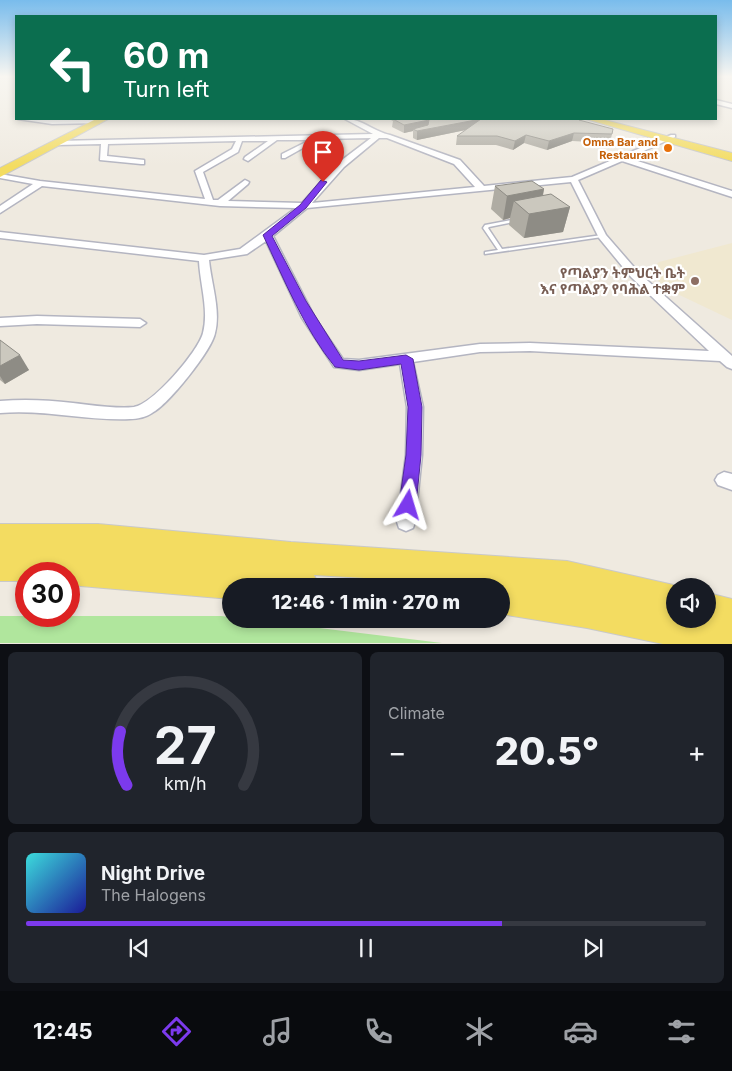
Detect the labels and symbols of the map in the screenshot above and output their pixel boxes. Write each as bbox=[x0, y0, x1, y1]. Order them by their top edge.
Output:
pin bbox=[302, 131, 344, 182]
place label: Omna Bar and Restaurant bbox=[583, 135, 658, 162]
marker: Omna Bar and Restaurant bbox=[662, 142, 674, 154]
place label: የጣልያን ትምህርት ቤት እና የጣልያን የባሕል ተቋም bbox=[540, 264, 685, 297]
marker: የጣልያን ትምህርት ቤት እና የጣልያን የባሕል ተቋም bbox=[689, 275, 701, 287]
position arrow bbox=[381, 478, 433, 530]
speed limit sign: 30 bbox=[15, 562, 80, 627]

